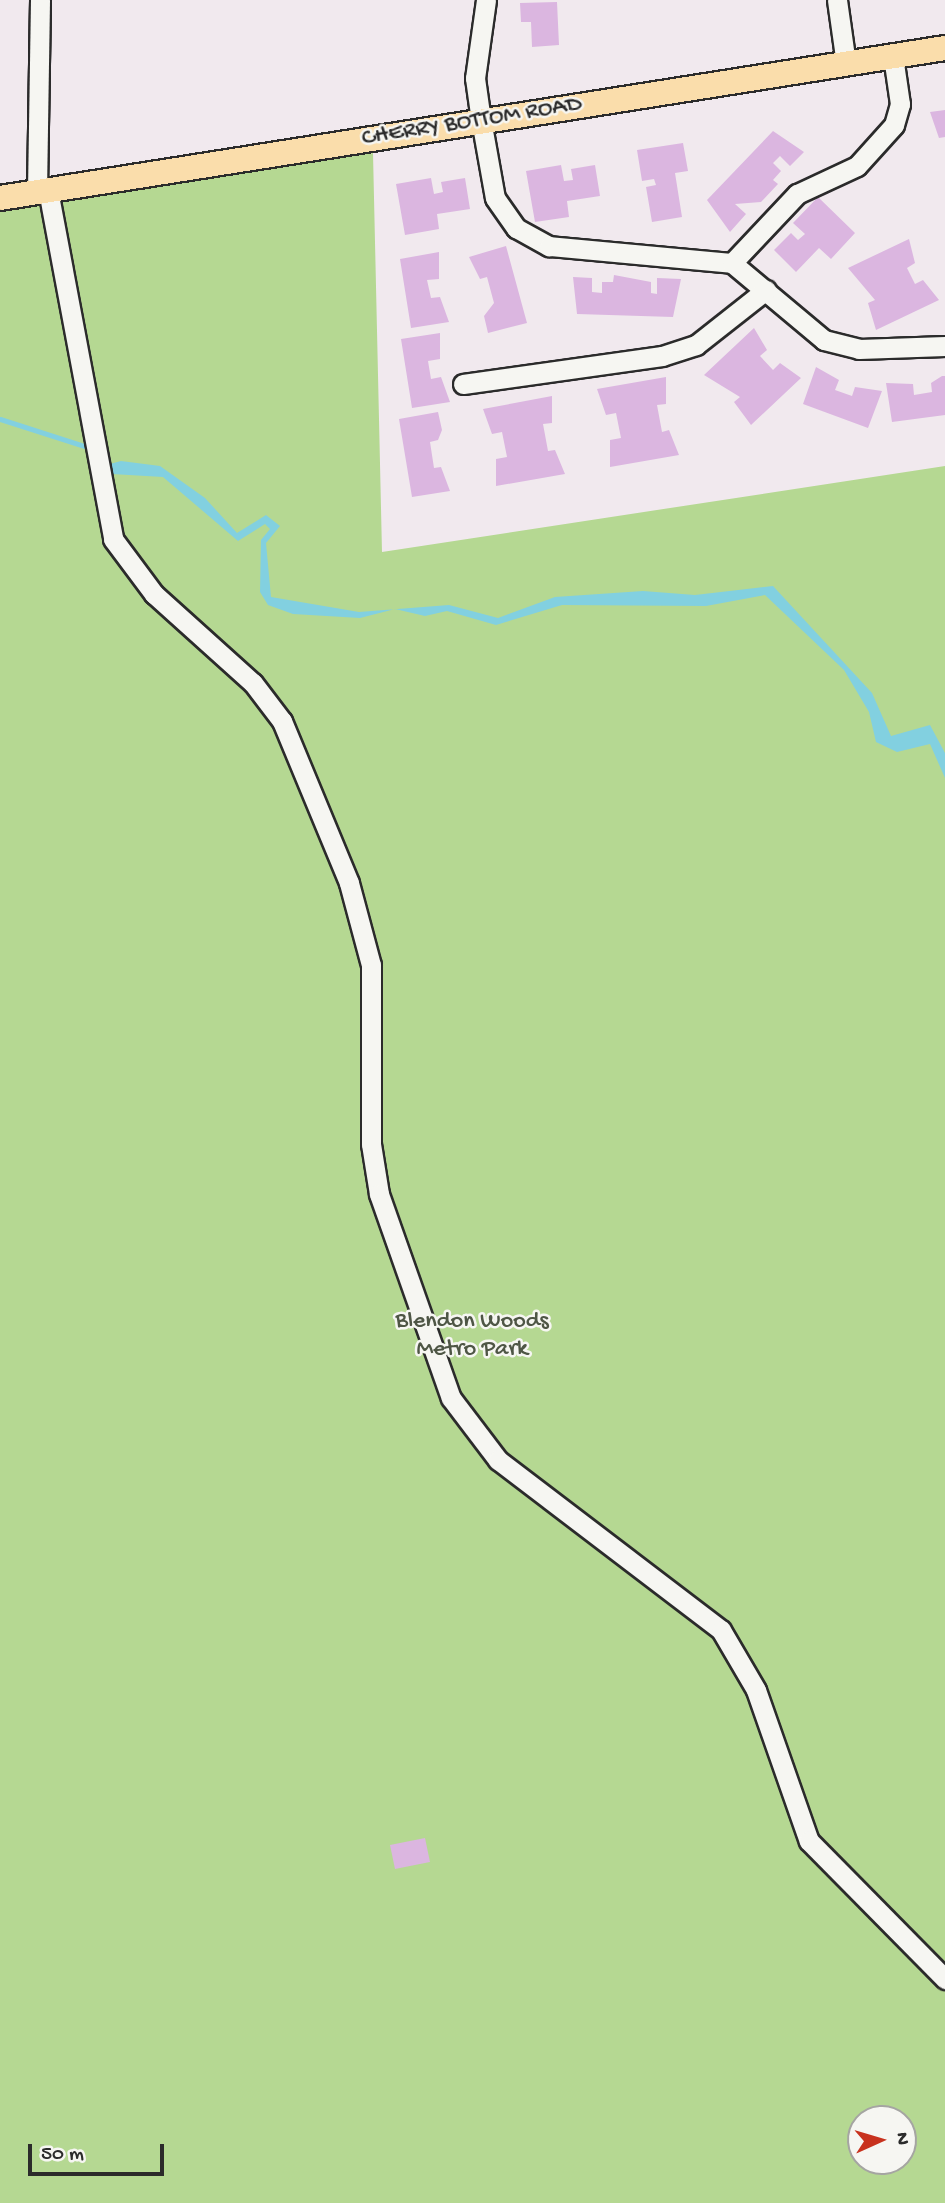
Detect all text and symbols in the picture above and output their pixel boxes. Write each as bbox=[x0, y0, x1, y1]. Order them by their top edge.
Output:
street label: CHERRY BOTTOM ROAD bbox=[360, 90, 584, 154]
park label: Blendon Woods Metro Park bbox=[395, 1308, 549, 1364]
north arrow bbox=[847, 2105, 917, 2175]
scale bar bbox=[32, 2130, 168, 2174]
text: N bbox=[890, 2132, 913, 2146]
text: 50 m bbox=[41, 2143, 84, 2168]

